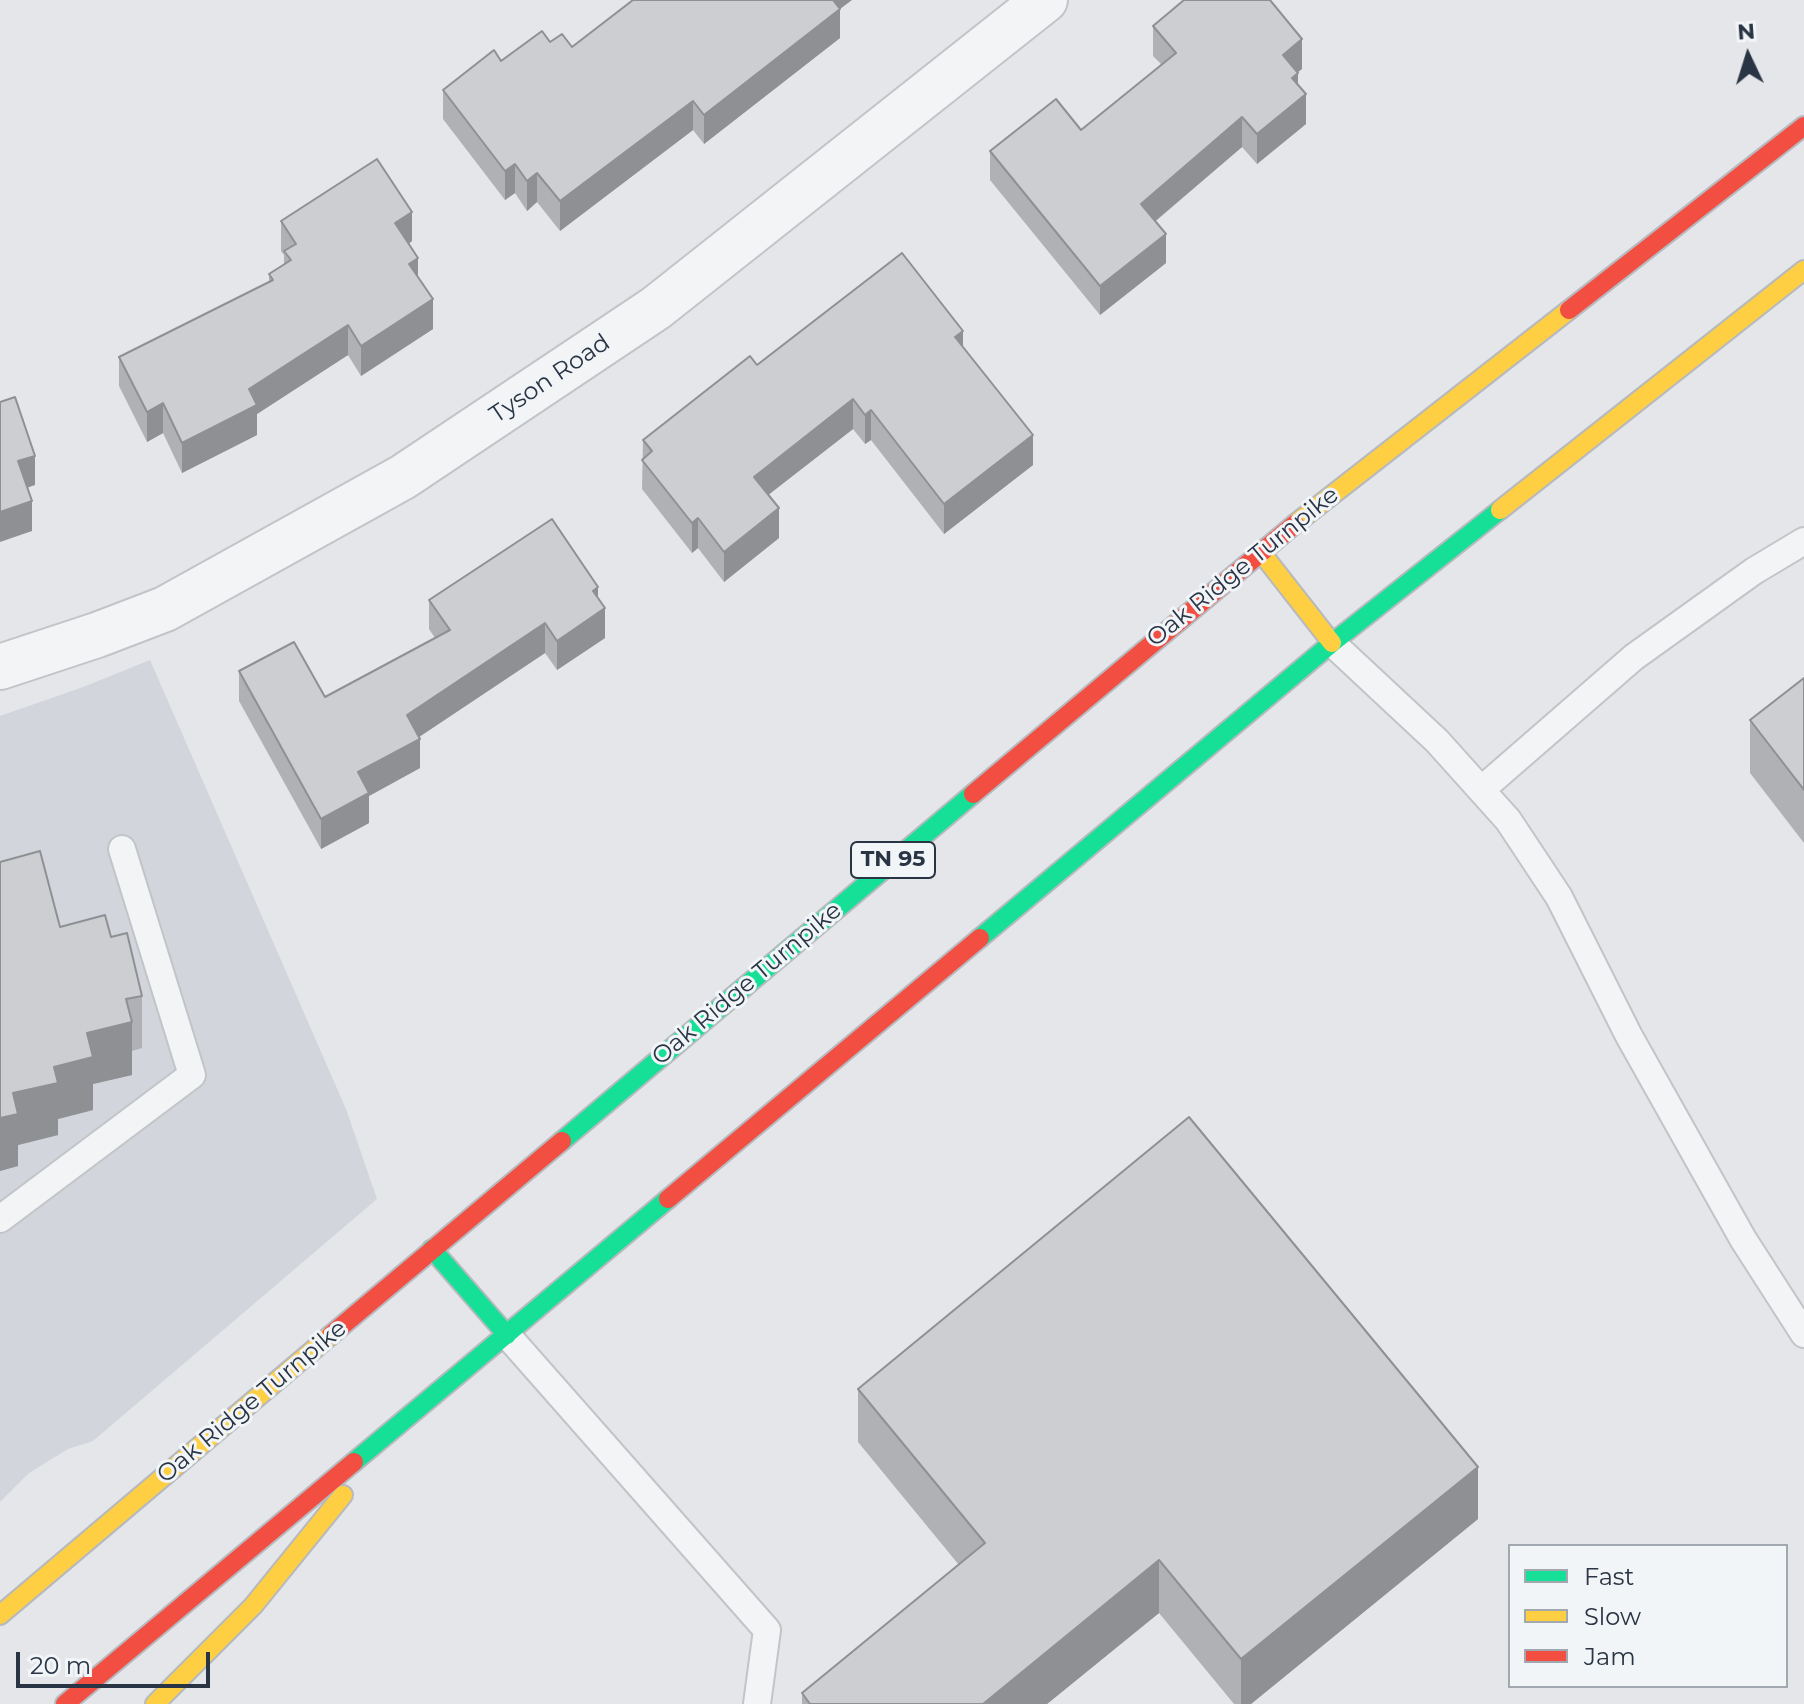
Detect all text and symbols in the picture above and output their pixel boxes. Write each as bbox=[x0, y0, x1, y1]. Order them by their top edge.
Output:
north arrow bbox=[1708, 16, 1788, 96]
text: N bbox=[1736, 17, 1756, 46]
street label: Tyson Road bbox=[484, 328, 616, 430]
street label: Oak Ridge Turnpike bbox=[1141, 481, 1345, 653]
road number: TN 95 bbox=[851, 842, 935, 878]
street label: Oak Ridge Turnpike bbox=[646, 896, 848, 1072]
street label: Oak Ridge Turnpike bbox=[151, 1314, 353, 1490]
legend bbox=[1508, 1544, 1788, 1688]
text: Fast bbox=[1584, 1562, 1634, 1591]
text: Slow bbox=[1584, 1602, 1641, 1631]
scale bar bbox=[20, 1636, 214, 1686]
text: Jam bbox=[1584, 1642, 1636, 1671]
text: 20 m bbox=[30, 1651, 91, 1680]

